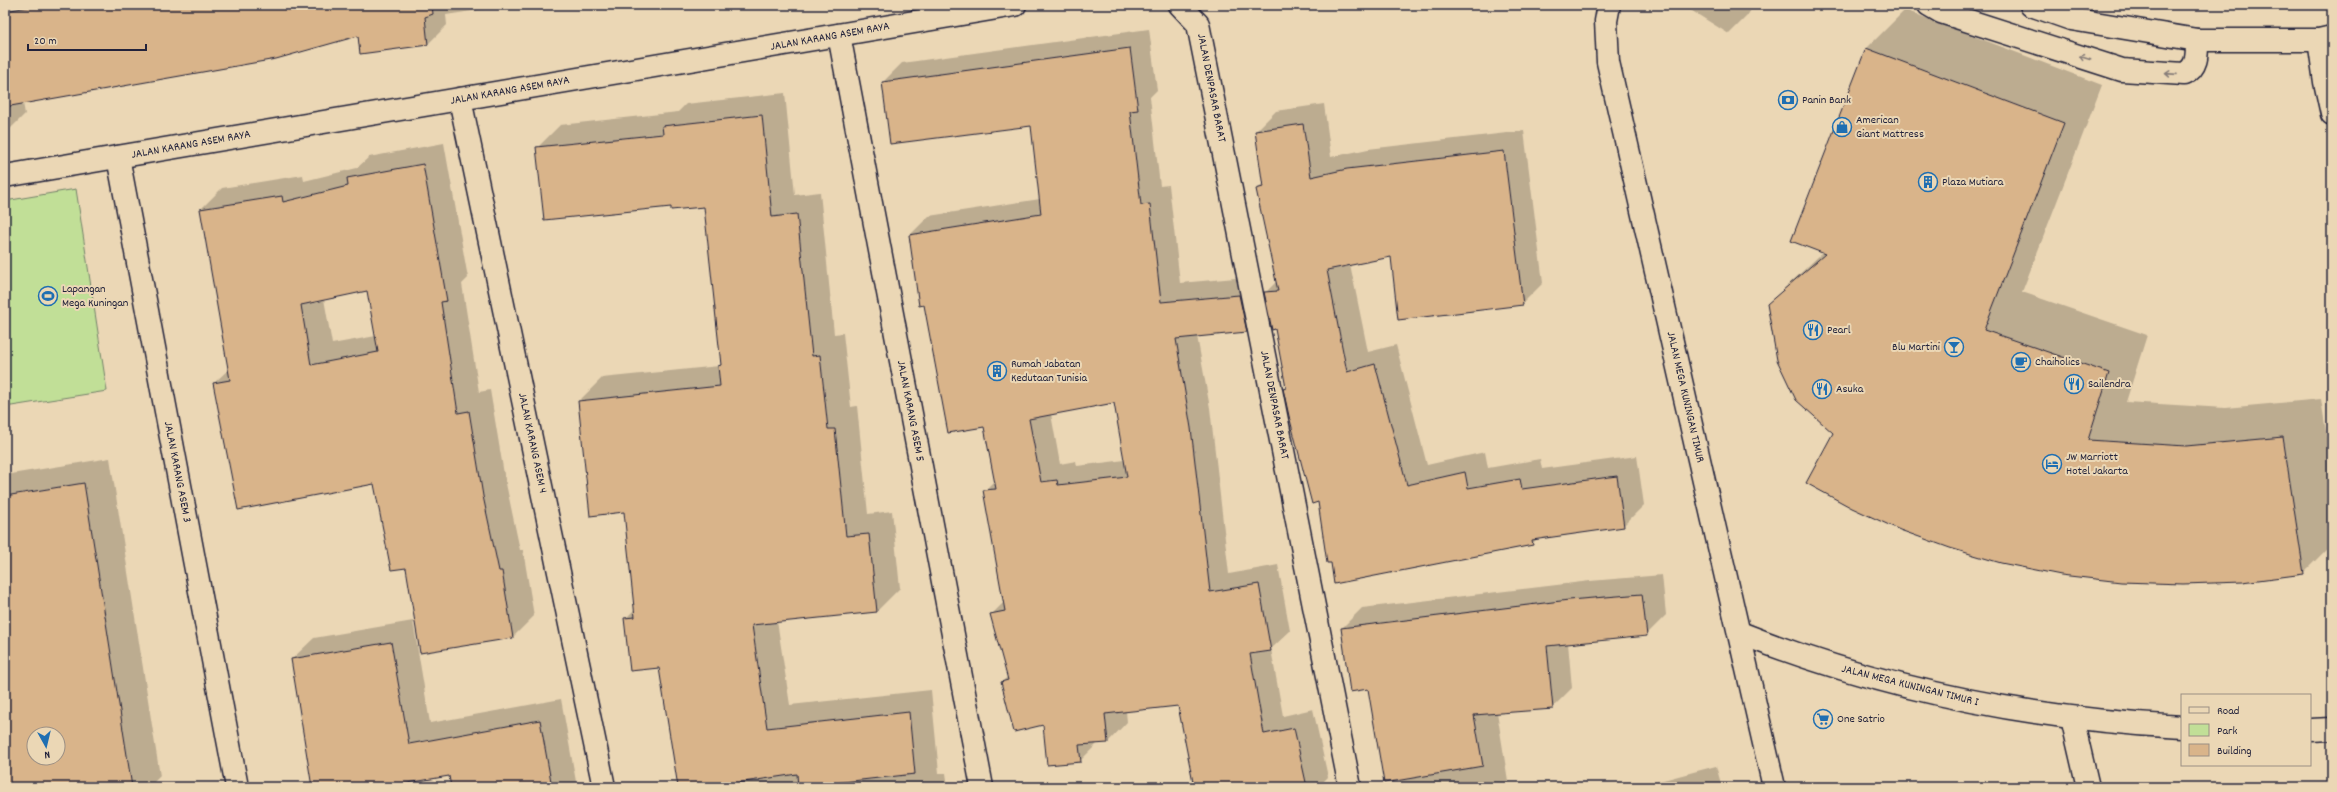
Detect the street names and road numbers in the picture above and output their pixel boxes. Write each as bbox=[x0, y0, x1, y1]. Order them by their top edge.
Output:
street label: JALAN KARANG ASEM RAYA bbox=[769, 18, 891, 56]
street label: JALAN DENPASAR BARAT bbox=[1192, 32, 1230, 144]
street label: JALAN KARANG ASEM RAYA bbox=[449, 72, 571, 110]
street label: JALAN KARANG ASEM RAYA bbox=[130, 126, 252, 164]
street label: JALAN MEGA KUNINGAN TIMUR bbox=[1662, 330, 1708, 464]
street label: JALAN DENPASAR BARAT bbox=[1255, 349, 1293, 461]
street label: JALAN KARANG ASEM 5 bbox=[892, 359, 928, 463]
street label: JALAN KARANG ASEM 4 bbox=[513, 391, 551, 495]
street label: JALAN KARANG ASEM 3 bbox=[159, 420, 195, 524]
street label: JALAN MEGA KUNINGAN TIMUR I bbox=[1840, 661, 1981, 711]

